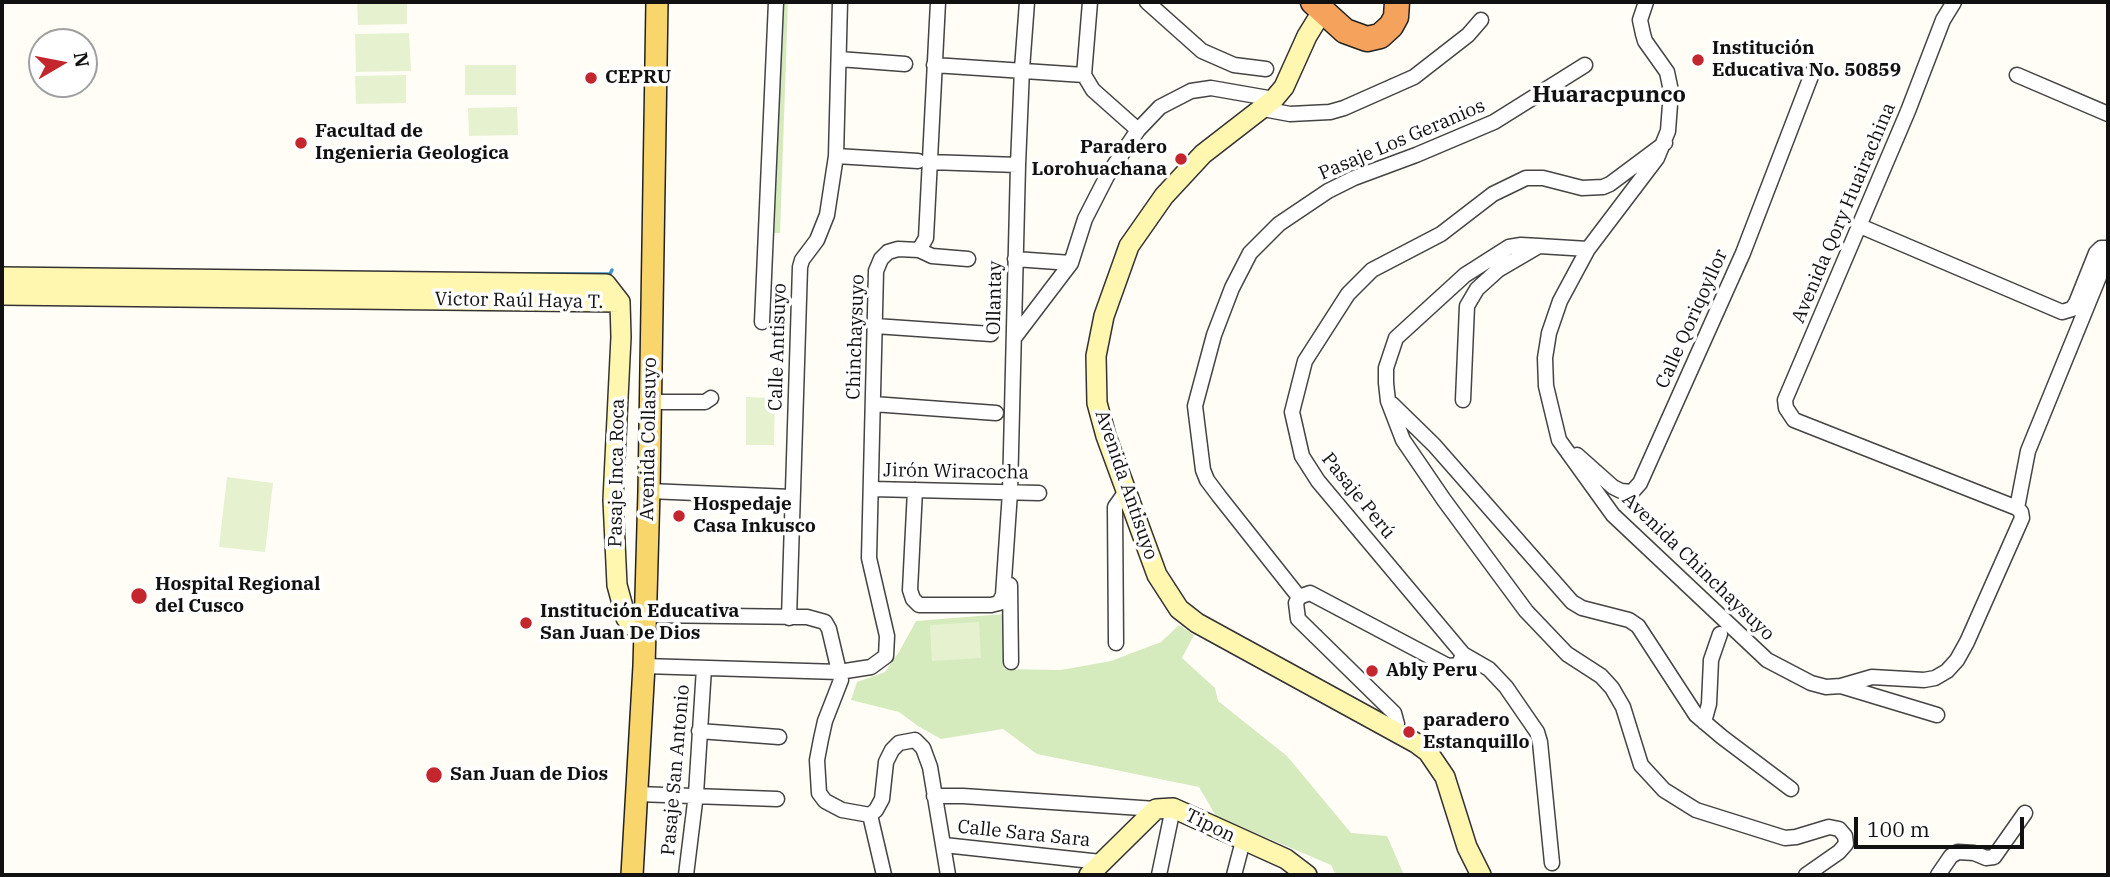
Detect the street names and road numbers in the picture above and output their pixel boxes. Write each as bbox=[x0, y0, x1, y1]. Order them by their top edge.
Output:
street label: Pasaje Los Geranios bbox=[1315, 95, 1489, 185]
street label: Avenida Qory Huairachina bbox=[1787, 99, 1901, 327]
street label: Calle Qoriqoyllor bbox=[1651, 246, 1733, 392]
street label: Ollantay bbox=[983, 261, 1007, 335]
street label: Chinchaysuyo bbox=[842, 274, 870, 400]
street label: Calle Antisuyo bbox=[764, 283, 792, 411]
street label: Victor Raúl Haya T. bbox=[434, 288, 604, 314]
street label: Avenida Collasuyo bbox=[636, 357, 662, 521]
street label: Pasaje Inca Roca bbox=[604, 398, 630, 548]
street label: Avenida Antisuyo bbox=[1090, 407, 1162, 563]
street label: Pasaje Perú bbox=[1316, 448, 1400, 544]
street label: Jirón Wiracocha bbox=[883, 459, 1029, 485]
street label: Avenida Chinchaysuyo bbox=[1617, 488, 1779, 646]
street label: Pasaje San Antonio bbox=[657, 684, 695, 856]
street label: Tipon bbox=[1181, 804, 1239, 848]
street label: Calle Sara Sara bbox=[956, 816, 1092, 852]

